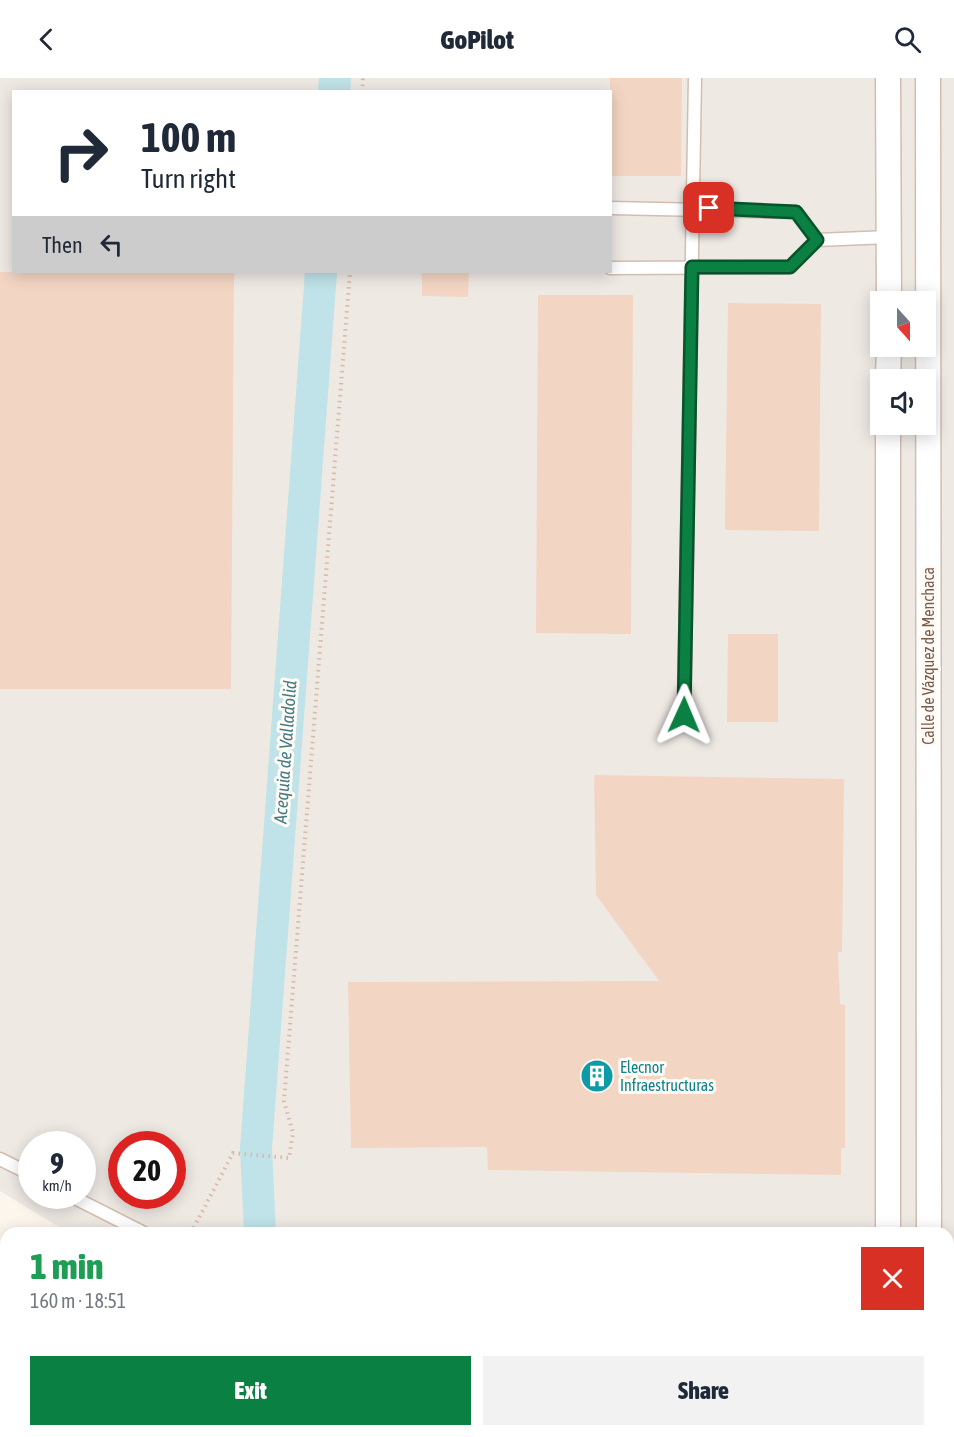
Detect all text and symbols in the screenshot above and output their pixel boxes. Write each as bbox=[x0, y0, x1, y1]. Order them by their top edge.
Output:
icon: back bbox=[30, 23, 63, 56]
icon: search bbox=[891, 23, 924, 56]
text: GoPilot bbox=[440, 24, 514, 55]
text: 100 m bbox=[141, 113, 236, 161]
icon: right bbox=[42, 114, 120, 192]
text: Turn right bbox=[141, 163, 236, 194]
pin bbox=[683, 182, 734, 233]
icon: arrive bbox=[692, 191, 725, 224]
icon: left bbox=[95, 228, 128, 261]
text: Then bbox=[42, 232, 83, 258]
north arrow bbox=[870, 291, 936, 357]
map controls bbox=[870, 291, 936, 435]
button: sound bbox=[870, 369, 936, 435]
street label: Calle de Vázquez de Menchaca bbox=[919, 567, 938, 745]
water label: Acequia de Valladolid bbox=[269, 679, 301, 825]
position arrow bbox=[652, 683, 716, 747]
building icon: Elecnor Infraestructuras bbox=[579, 1058, 615, 1094]
place label: Elecnor Infraestructuras bbox=[620, 1058, 714, 1094]
speed limit sign: 20 bbox=[108, 1131, 186, 1209]
text: 9 bbox=[50, 1146, 64, 1180]
text: km/h bbox=[42, 1177, 72, 1194]
text: 1 min bbox=[30, 1245, 104, 1287]
button: close bbox=[861, 1247, 924, 1310]
text: 160 m · 18:51 bbox=[30, 1289, 126, 1312]
button: Exit bbox=[30, 1356, 471, 1425]
button: Share bbox=[483, 1356, 924, 1425]

